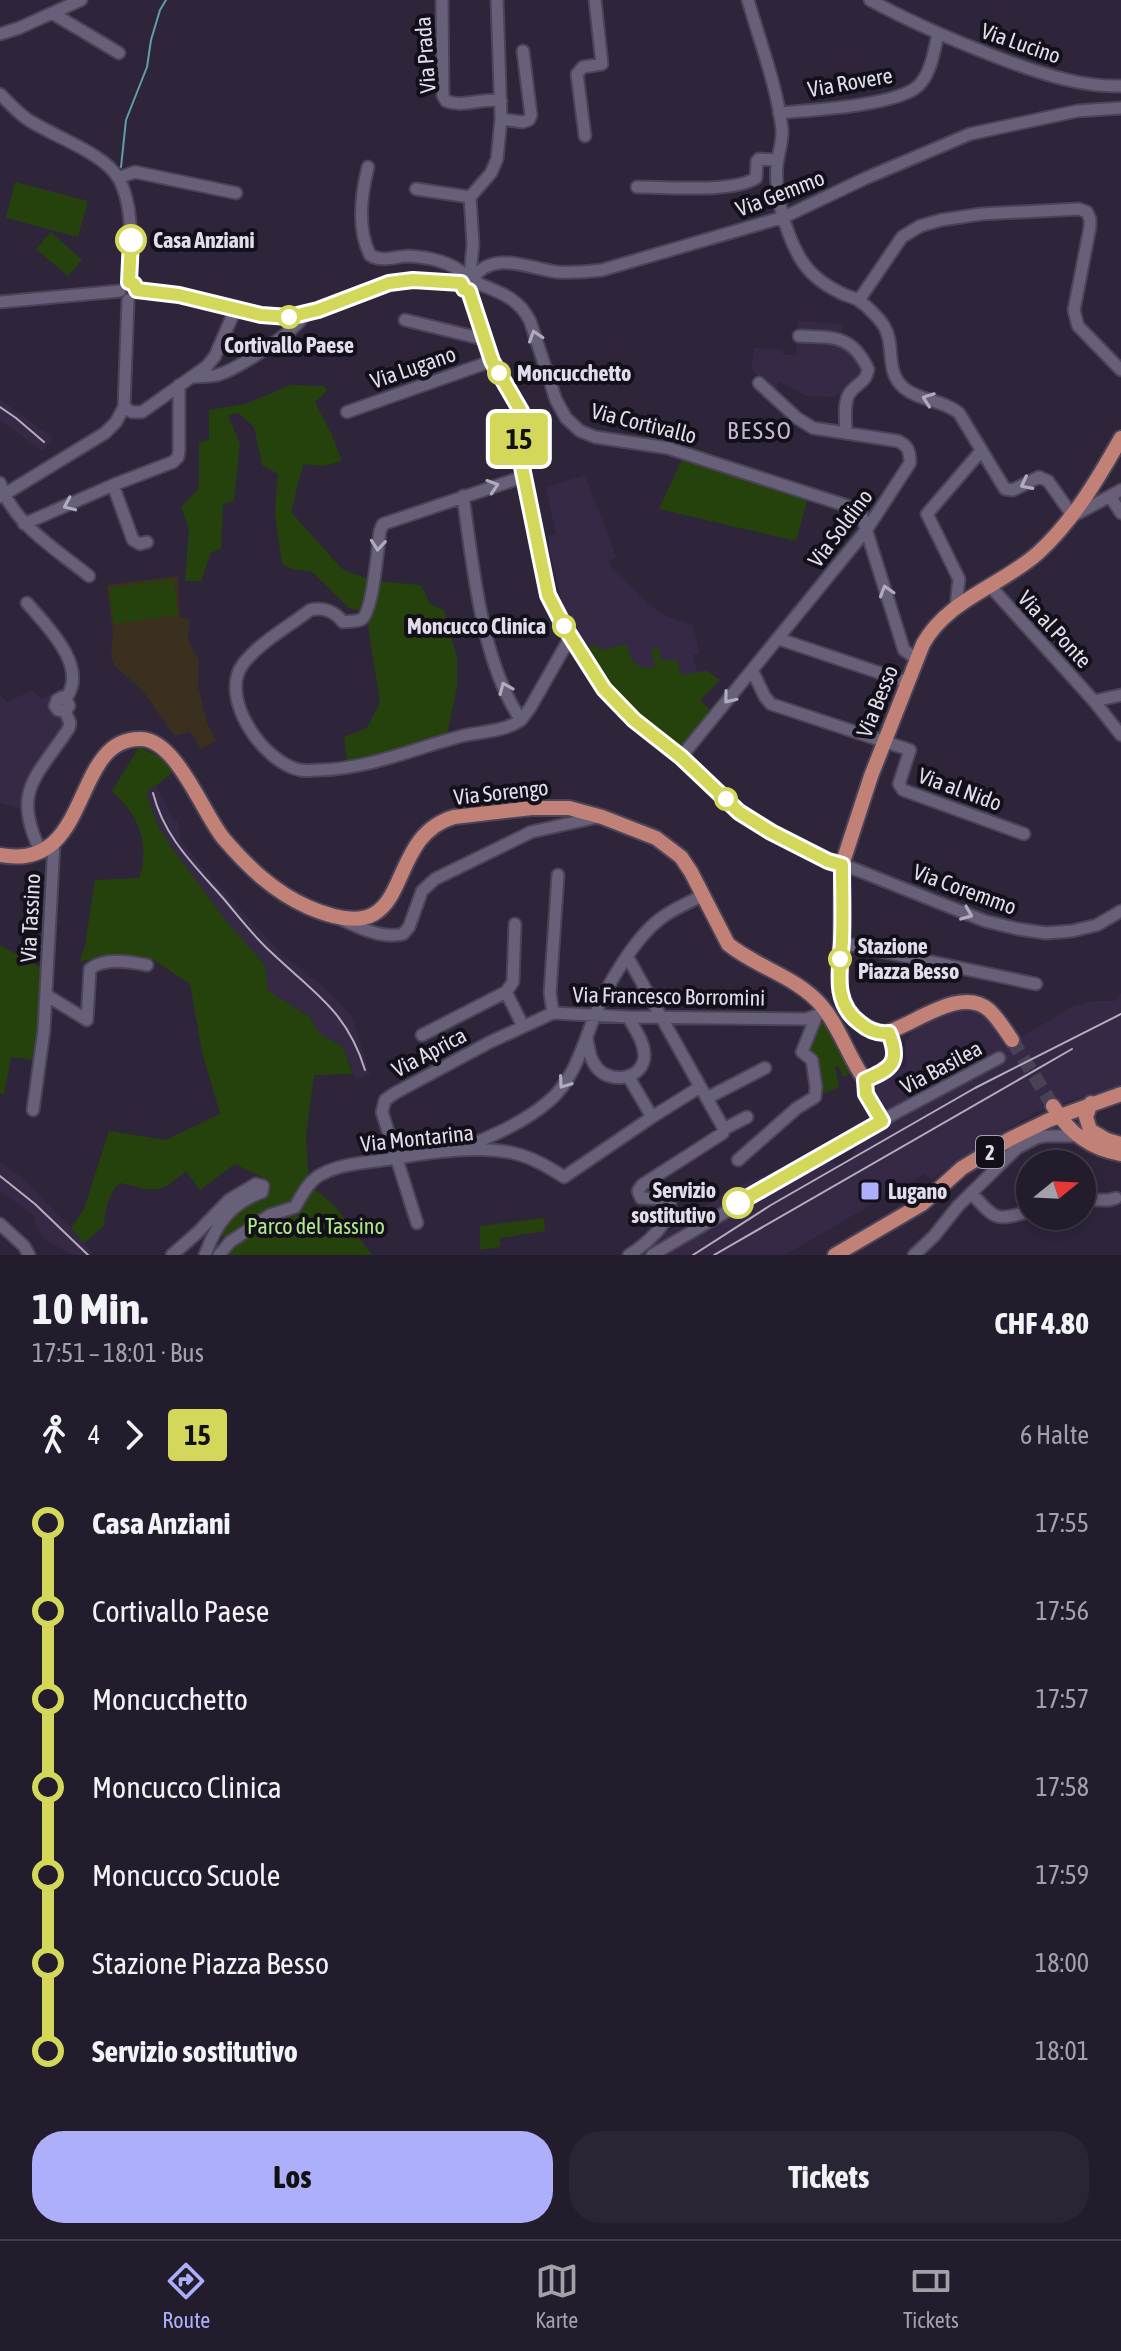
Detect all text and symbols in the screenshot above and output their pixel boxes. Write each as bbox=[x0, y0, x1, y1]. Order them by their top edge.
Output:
street label: Via Prada bbox=[409, 16, 441, 94]
street label: Via Lucino bbox=[978, 17, 1064, 69]
street label: Via Rovere bbox=[806, 62, 894, 102]
street label: Via Gemmo bbox=[732, 164, 828, 222]
marker: Casa Anziani bbox=[116, 225, 146, 255]
place label: Casa Anziani bbox=[153, 227, 255, 253]
marker: Cortivallo Paese bbox=[278, 306, 300, 328]
one-way arrow bbox=[529, 330, 545, 344]
place label: Cortivallo Paese bbox=[224, 332, 354, 358]
street label: Via Lugano bbox=[367, 340, 459, 394]
place label: Moncucchetto bbox=[517, 360, 631, 386]
marker: Moncucchetto bbox=[488, 362, 510, 384]
one-way arrow bbox=[922, 392, 936, 409]
street label: Via Cortivallo bbox=[589, 397, 699, 449]
line badge: 15 bbox=[483, 413, 555, 465]
district label: BESSO bbox=[727, 417, 793, 444]
text: 15 bbox=[506, 423, 532, 455]
one-way arrow bbox=[1020, 474, 1035, 489]
one-way arrow bbox=[485, 479, 499, 495]
street label: Via Soldino bbox=[802, 484, 878, 572]
one-way arrow bbox=[63, 495, 77, 511]
one-way arrow bbox=[370, 539, 387, 552]
one-way arrow bbox=[879, 585, 895, 598]
street label: Via al Ponte bbox=[1013, 585, 1097, 673]
place label: Moncucco Clinica bbox=[407, 613, 546, 639]
marker: Moncucco Clinica bbox=[553, 615, 575, 637]
street label: Via Besso bbox=[851, 661, 903, 741]
one-way arrow bbox=[498, 682, 514, 696]
one-way arrow bbox=[724, 689, 739, 703]
street label: Via al Nido bbox=[915, 762, 1005, 816]
street label: Via Sorengo bbox=[452, 774, 550, 810]
unlabelled marker bbox=[715, 788, 737, 810]
street label: Via Coremmo bbox=[910, 858, 1020, 920]
street label: Via Tassino bbox=[15, 873, 45, 963]
one-way arrow bbox=[959, 904, 973, 920]
place label: Stazione Piazza Besso bbox=[858, 933, 959, 984]
marker: Stazione Piazza Besso bbox=[829, 948, 851, 970]
street label: Via Francesco Borromini bbox=[572, 981, 766, 1011]
street label: Via Aprica bbox=[387, 1022, 471, 1082]
street label: Via Basilea bbox=[896, 1035, 986, 1099]
one-way arrow bbox=[559, 1074, 573, 1088]
street label: Via Montarina bbox=[359, 1119, 475, 1157]
road number: 2 bbox=[976, 1136, 1004, 1168]
north arrow bbox=[1016, 1150, 1096, 1230]
map controls bbox=[1016, 1150, 1096, 1230]
place label: Servizio sostitutivo bbox=[631, 1177, 716, 1228]
place label: Lugano bbox=[888, 1178, 947, 1204]
marker: Lugano bbox=[859, 1180, 881, 1202]
marker: Servizio sostitutivo bbox=[723, 1188, 753, 1218]
park label: Parco del Tassino bbox=[247, 1213, 385, 1239]
text: 10 Min. bbox=[32, 1283, 148, 1333]
text: CHF 4.80 bbox=[994, 1306, 1089, 1340]
text: 17:51 – 18:01 · Bus bbox=[32, 1338, 204, 1368]
icon: walk bbox=[32, 1413, 76, 1457]
icon: forward bbox=[112, 1413, 156, 1457]
text: 15 bbox=[184, 1419, 211, 1451]
text: 4 bbox=[88, 1420, 100, 1450]
text: 6 Halte bbox=[1020, 1420, 1089, 1450]
text: Casa Anziani bbox=[92, 1506, 230, 1540]
text: 17:55 bbox=[1035, 1508, 1089, 1538]
text: Cortivallo Paese bbox=[92, 1594, 269, 1628]
text: 17:56 bbox=[1035, 1596, 1089, 1626]
text: Moncucchetto bbox=[92, 1682, 248, 1716]
text: 17:57 bbox=[1035, 1684, 1089, 1714]
text: Moncucco Clinica bbox=[92, 1770, 282, 1804]
text: 17:58 bbox=[1035, 1772, 1089, 1802]
text: Moncucco Scuole bbox=[92, 1858, 280, 1892]
text: 17:59 bbox=[1035, 1860, 1089, 1890]
text: Stazione Piazza Besso bbox=[92, 1946, 329, 1980]
text: 18:00 bbox=[1035, 1948, 1089, 1978]
text: Servizio sostitutivo bbox=[92, 2034, 298, 2068]
text: 18:01 bbox=[1035, 2036, 1089, 2066]
button: Los bbox=[32, 2131, 553, 2223]
button: Tickets bbox=[569, 2131, 1089, 2223]
tab: Route bbox=[162, 2259, 210, 2333]
tab: Karte bbox=[535, 2259, 579, 2333]
tab: Tickets bbox=[903, 2259, 959, 2333]

